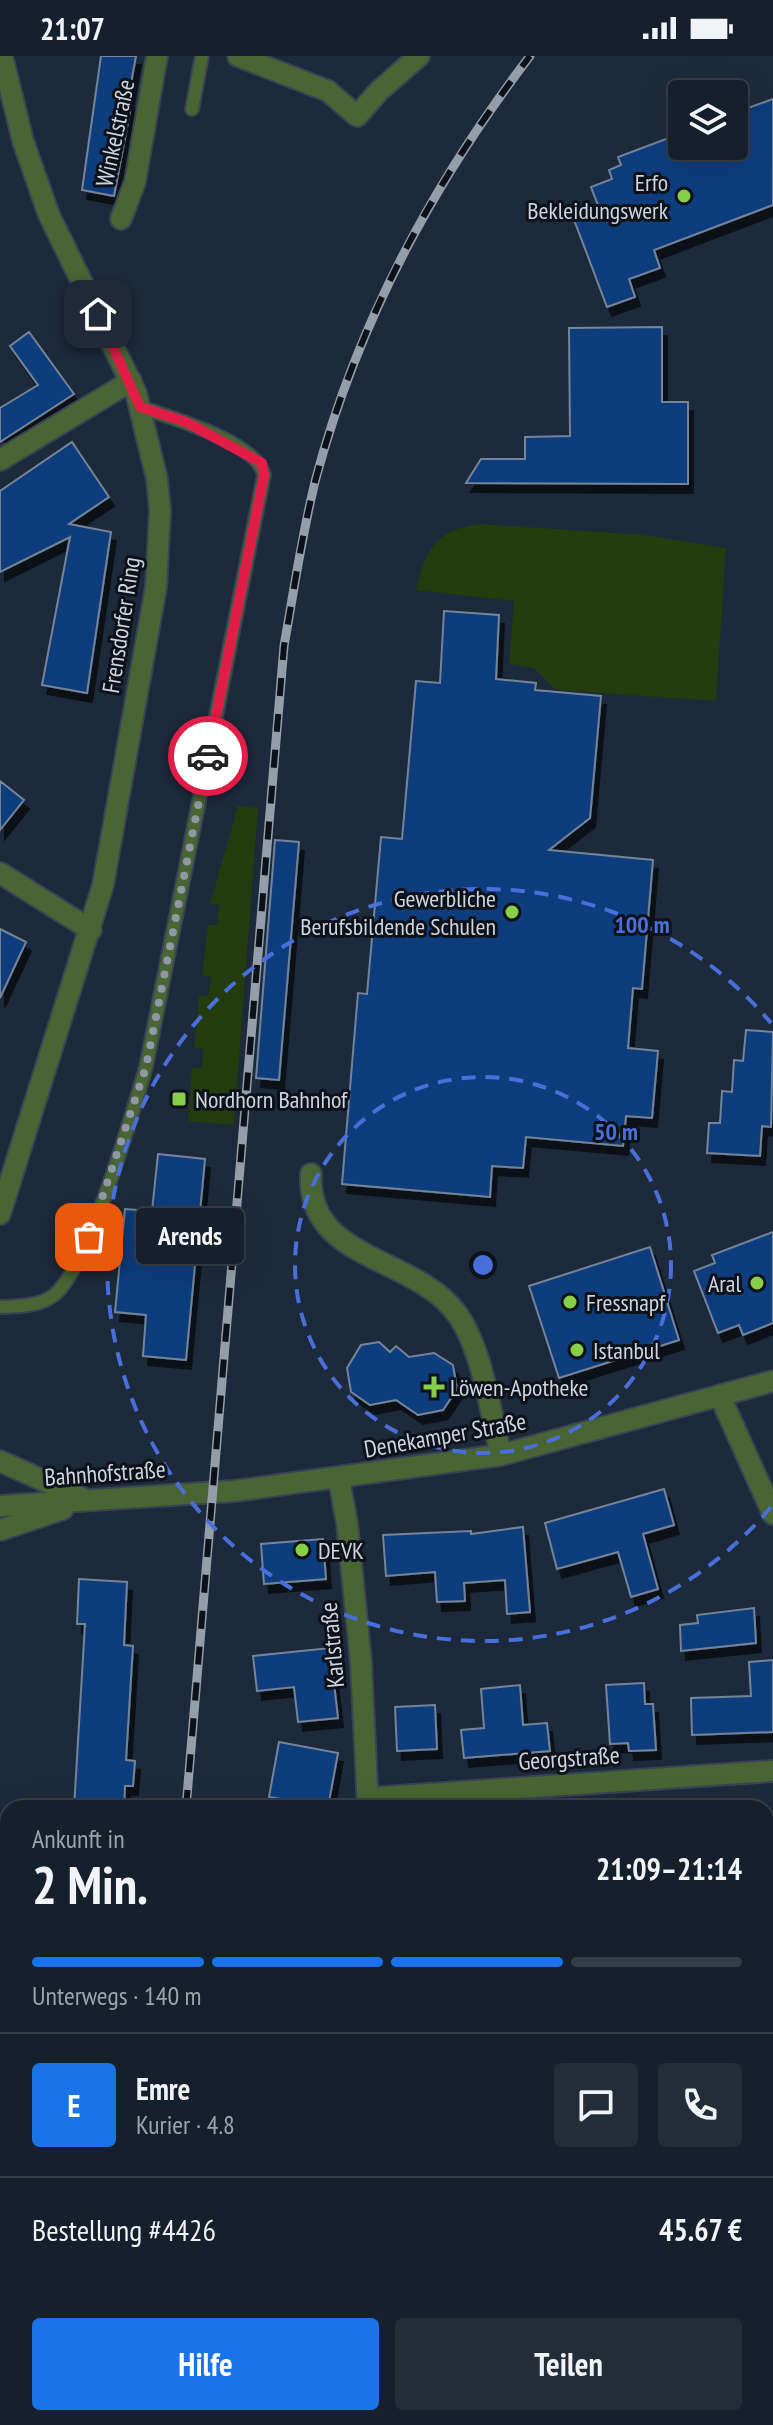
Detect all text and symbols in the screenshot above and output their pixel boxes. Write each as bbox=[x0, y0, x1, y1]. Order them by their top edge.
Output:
text: 21:07 bbox=[40, 9, 105, 48]
street label: Winkelstraße bbox=[89, 76, 141, 190]
map controls bbox=[668, 80, 748, 160]
button: layers bbox=[668, 80, 748, 160]
place label: Erfo Bekleidungswerk bbox=[527, 167, 669, 226]
marker: Erfo Bekleidungswerk bbox=[675, 187, 693, 205]
pin bbox=[64, 280, 132, 348]
icon: home bbox=[76, 292, 120, 336]
street label: Frensdorfer Ring bbox=[95, 555, 147, 695]
courier bbox=[168, 716, 248, 796]
icon: car bbox=[186, 734, 230, 778]
place label: Gewerbliche Berufsbildende Schulen bbox=[300, 883, 496, 942]
marker: Gewerbliche Berufsbildende Schulen bbox=[503, 903, 521, 921]
text: 100 m bbox=[614, 909, 670, 940]
place label: Nordhorn Bahnhof bbox=[195, 1084, 348, 1115]
marker: Nordhorn Bahnhof bbox=[170, 1090, 188, 1108]
text: 50 m bbox=[594, 1116, 638, 1147]
pin bbox=[55, 1203, 123, 1271]
callout: Arends bbox=[137, 1209, 245, 1265]
icon: bag bbox=[67, 1215, 111, 1259]
text: Arends bbox=[158, 1219, 222, 1252]
centre of rings bbox=[469, 1251, 497, 1279]
place label: Aral bbox=[708, 1268, 741, 1299]
marker: Aral bbox=[748, 1274, 766, 1292]
place label: Fressnapf bbox=[586, 1287, 666, 1318]
marker: Fressnapf bbox=[561, 1293, 579, 1311]
place label: Istanbul bbox=[593, 1335, 660, 1366]
marker: Istanbul bbox=[568, 1341, 586, 1359]
place label: Löwen-Apotheke bbox=[450, 1372, 589, 1403]
marker: Löwen-Apotheke bbox=[425, 1378, 443, 1396]
street label: Denekamper Straße bbox=[361, 1405, 529, 1465]
street label: Bahnhofstraße bbox=[43, 1453, 167, 1493]
place label: DEVK bbox=[318, 1535, 364, 1566]
marker: DEVK bbox=[293, 1541, 311, 1559]
street label: Karlstraße bbox=[313, 1601, 351, 1689]
street label: Georgstraße bbox=[517, 1739, 621, 1777]
text: Ankunft in bbox=[32, 1822, 125, 1855]
text: 21:09–21:14 bbox=[596, 1849, 742, 1888]
text: 2 Min. bbox=[32, 1851, 148, 1918]
text: Unterwegs · 140 m bbox=[32, 1979, 202, 2012]
button: chat bbox=[554, 2063, 638, 2147]
button: phone bbox=[658, 2063, 742, 2147]
text: Emre bbox=[136, 2069, 190, 2108]
text: E bbox=[68, 2086, 80, 2125]
text: Kurier · 4.8 bbox=[136, 2108, 235, 2141]
text: Bestellung #4426 bbox=[32, 2210, 216, 2249]
text: 45.67 € bbox=[659, 2210, 742, 2249]
button: Hilfe bbox=[32, 2318, 379, 2410]
button: Teilen bbox=[395, 2318, 742, 2410]

